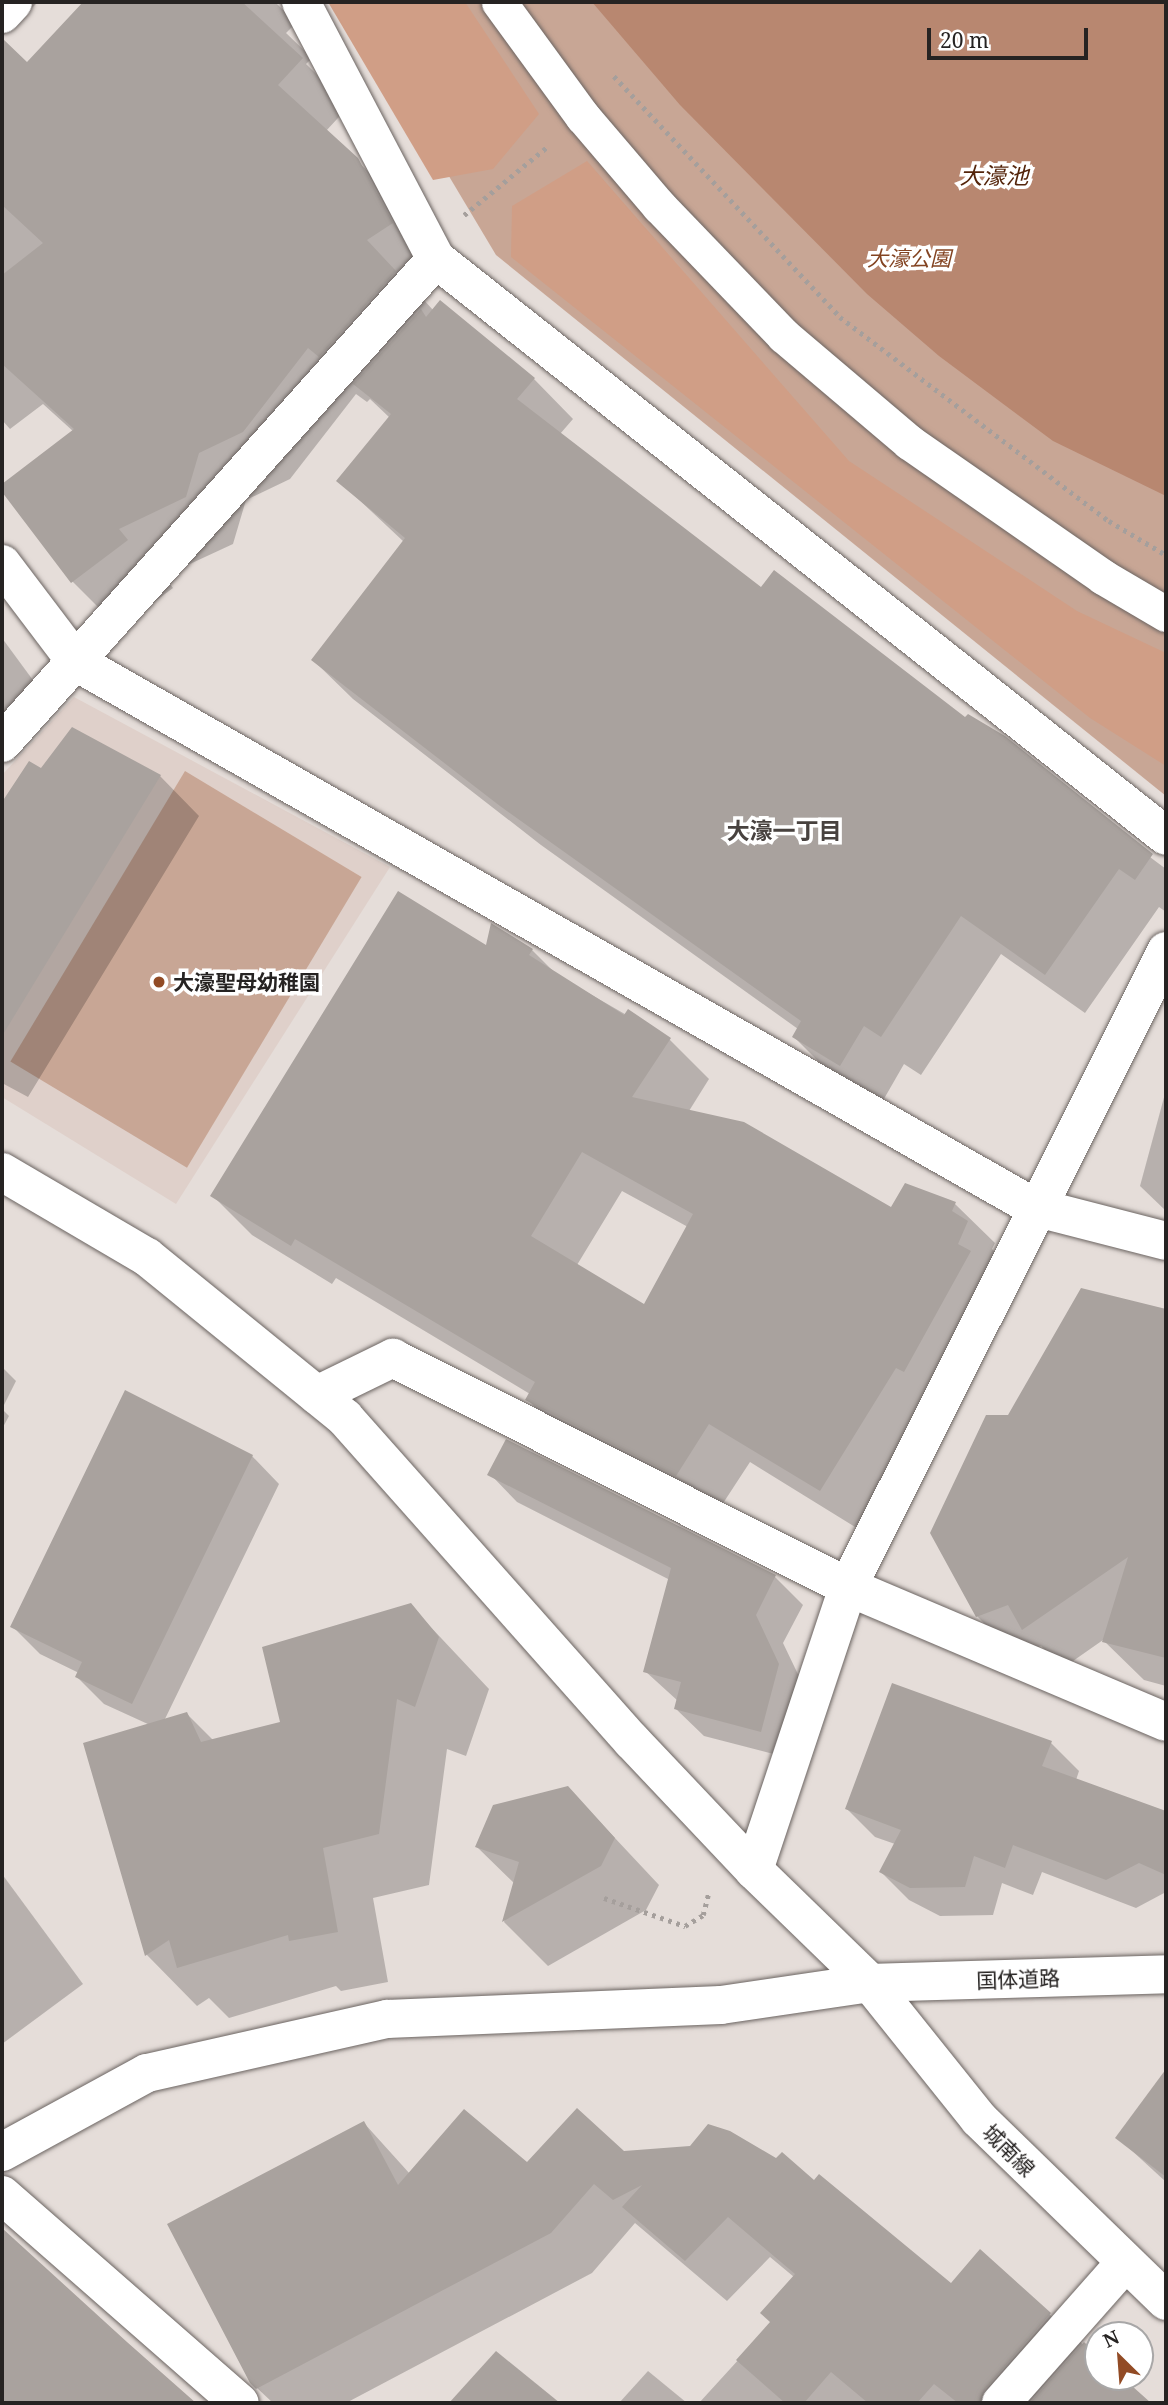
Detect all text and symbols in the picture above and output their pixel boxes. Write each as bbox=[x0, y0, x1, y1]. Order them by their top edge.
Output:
scale bar bbox=[930, 14, 1091, 58]
text: 20 m bbox=[940, 26, 989, 54]
water label: 大濠池 bbox=[960, 161, 1028, 189]
park label: 大濠公園 bbox=[867, 245, 951, 271]
district label: 大濠一丁目 bbox=[727, 816, 841, 844]
place label: 大濠聖母幼稚園 bbox=[173, 969, 320, 995]
marker: 大濠聖母幼稚園 bbox=[151, 974, 167, 990]
street label: 国体道路 bbox=[976, 1965, 1060, 1993]
street label: 城南線 bbox=[978, 2119, 1040, 2181]
north arrow bbox=[1084, 2321, 1154, 2391]
text: N bbox=[1099, 2324, 1123, 2354]

